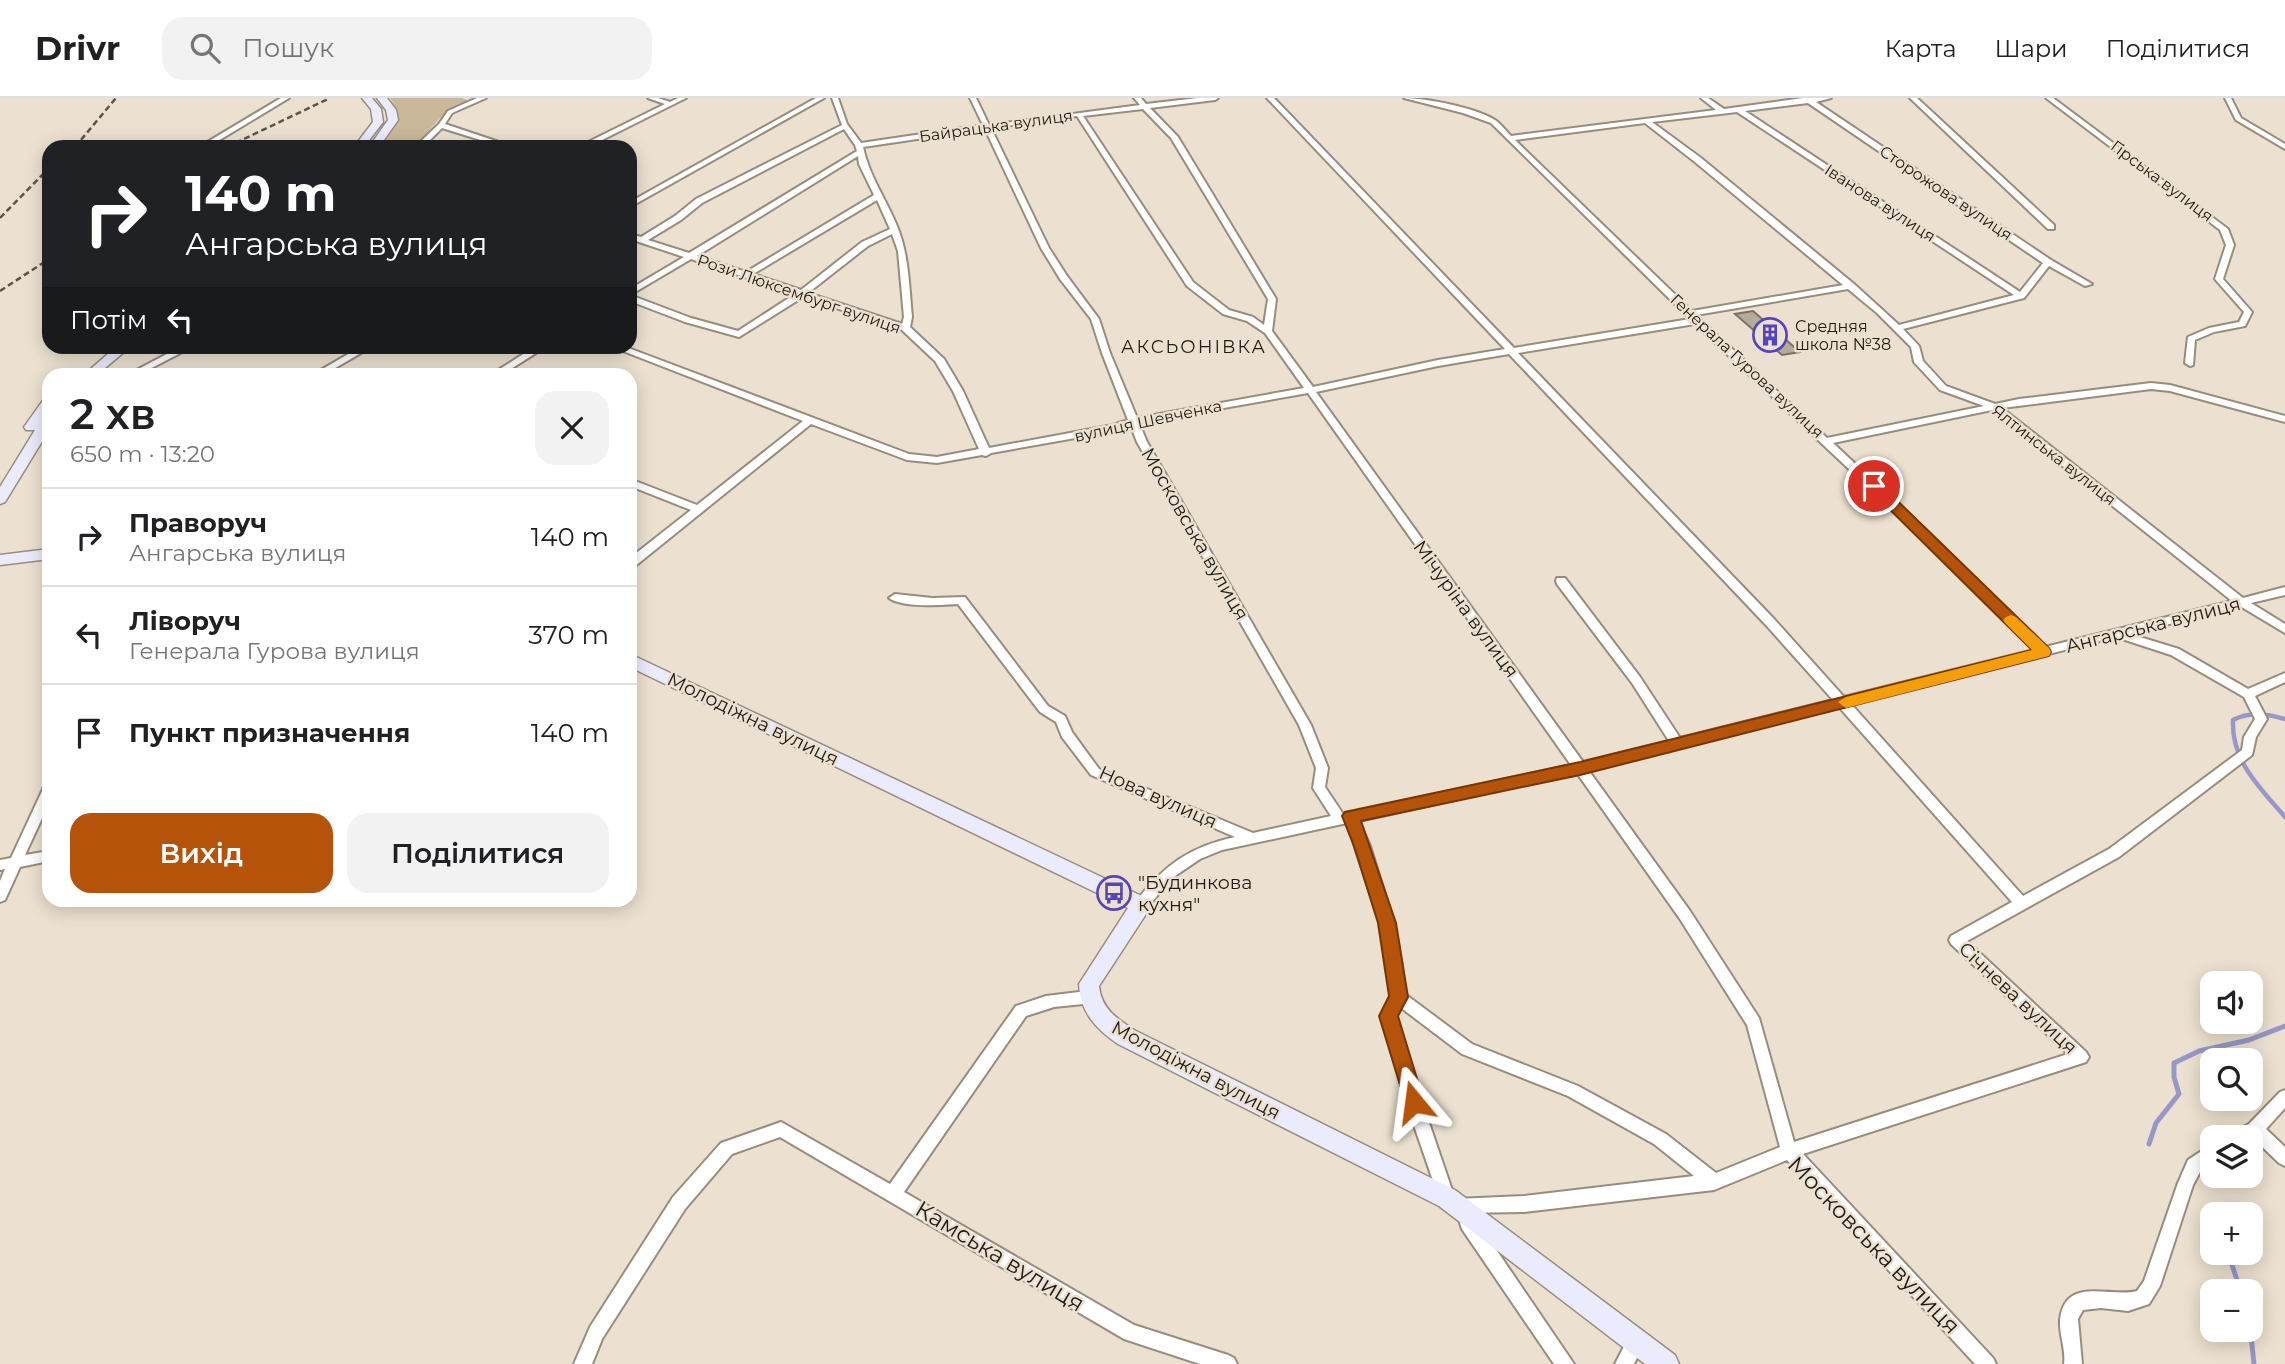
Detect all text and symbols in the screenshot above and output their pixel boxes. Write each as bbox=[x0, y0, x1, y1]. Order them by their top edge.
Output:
search box bbox=[162, 17, 652, 80]
text: Drivr bbox=[35, 28, 120, 68]
icon: search bbox=[186, 29, 224, 67]
text: Пошук bbox=[242, 32, 334, 64]
text: Карта bbox=[1885, 34, 1956, 63]
text: Шари bbox=[1994, 34, 2068, 63]
text: Поділитися bbox=[2106, 34, 2250, 63]
street label: Байрацька вулиця bbox=[918, 106, 1074, 146]
street label: Гірська вулиця bbox=[2107, 136, 2217, 226]
street label: Сторожова вулиця bbox=[1876, 142, 2016, 244]
street label: Іванова вулиця bbox=[1821, 160, 1939, 246]
text: 140 m bbox=[185, 164, 337, 223]
icon: right bbox=[70, 168, 161, 259]
text: Ангарська вулиця bbox=[185, 224, 488, 263]
street label: Рози Люксембург вулиця bbox=[695, 250, 903, 338]
street label: Генерала Гурова вулиця bbox=[1667, 290, 1827, 442]
icon: left bbox=[161, 301, 199, 339]
text: Потім bbox=[70, 304, 147, 336]
building icon: Средняя школа №38 bbox=[1751, 316, 1789, 354]
place label: Средняя школа №38 bbox=[1795, 317, 1891, 354]
district label: АКСЬОНІВКА bbox=[1121, 336, 1267, 358]
text: 2 хв bbox=[70, 388, 156, 440]
button: close bbox=[535, 391, 609, 465]
street label: вулиця Шевченка bbox=[1073, 396, 1223, 446]
street label: Ялтинська вулиця bbox=[1988, 401, 2120, 509]
text: 650 m · 13:20 bbox=[70, 440, 215, 468]
street label: Московська вулиця bbox=[1136, 444, 1254, 624]
pin bbox=[1844, 456, 1904, 516]
icon: arrive bbox=[1855, 467, 1893, 505]
text: Праворуч bbox=[129, 507, 267, 539]
icon: right bbox=[70, 518, 108, 556]
text: 140 m bbox=[531, 521, 609, 553]
street label: Мічуріна вулиця bbox=[1409, 536, 1523, 682]
text: Ангарська вулиця bbox=[129, 539, 347, 567]
street label: Ангарська вулиця bbox=[2063, 592, 2243, 658]
text: Ліворуч bbox=[129, 605, 241, 637]
icon: left bbox=[70, 616, 108, 654]
text: 370 m bbox=[528, 619, 609, 651]
text: Генерала Гурова вулиця bbox=[129, 637, 420, 665]
street label: Молодіжна вулиця bbox=[664, 667, 842, 771]
icon: arrive bbox=[70, 714, 108, 752]
text: Пункт призначення bbox=[129, 717, 410, 749]
text: 140 m bbox=[531, 717, 609, 749]
street label: Нова вулиця bbox=[1095, 761, 1221, 833]
button: Вихід bbox=[70, 813, 333, 893]
button: Поділитися bbox=[347, 813, 609, 893]
place label: "Будинкова кухня" bbox=[1138, 871, 1252, 916]
bus stop icon: "Будинкова кухня" bbox=[1095, 874, 1133, 912]
street label: Січнева вулиця bbox=[1954, 937, 2082, 1059]
map controls bbox=[2200, 971, 2263, 1342]
button: sound bbox=[2200, 971, 2263, 1034]
street label: Молодіжна вулиця bbox=[1108, 1016, 1284, 1124]
button: search bbox=[2200, 1048, 2263, 1111]
position arrow bbox=[1377, 1065, 1451, 1139]
button: layers bbox=[2200, 1125, 2263, 1188]
street label: Московська вулиця bbox=[1782, 1150, 1966, 1340]
street label: Камська вулиця bbox=[910, 1195, 1090, 1317]
button: + bbox=[2200, 1202, 2263, 1265]
button: − bbox=[2200, 1279, 2263, 1342]

